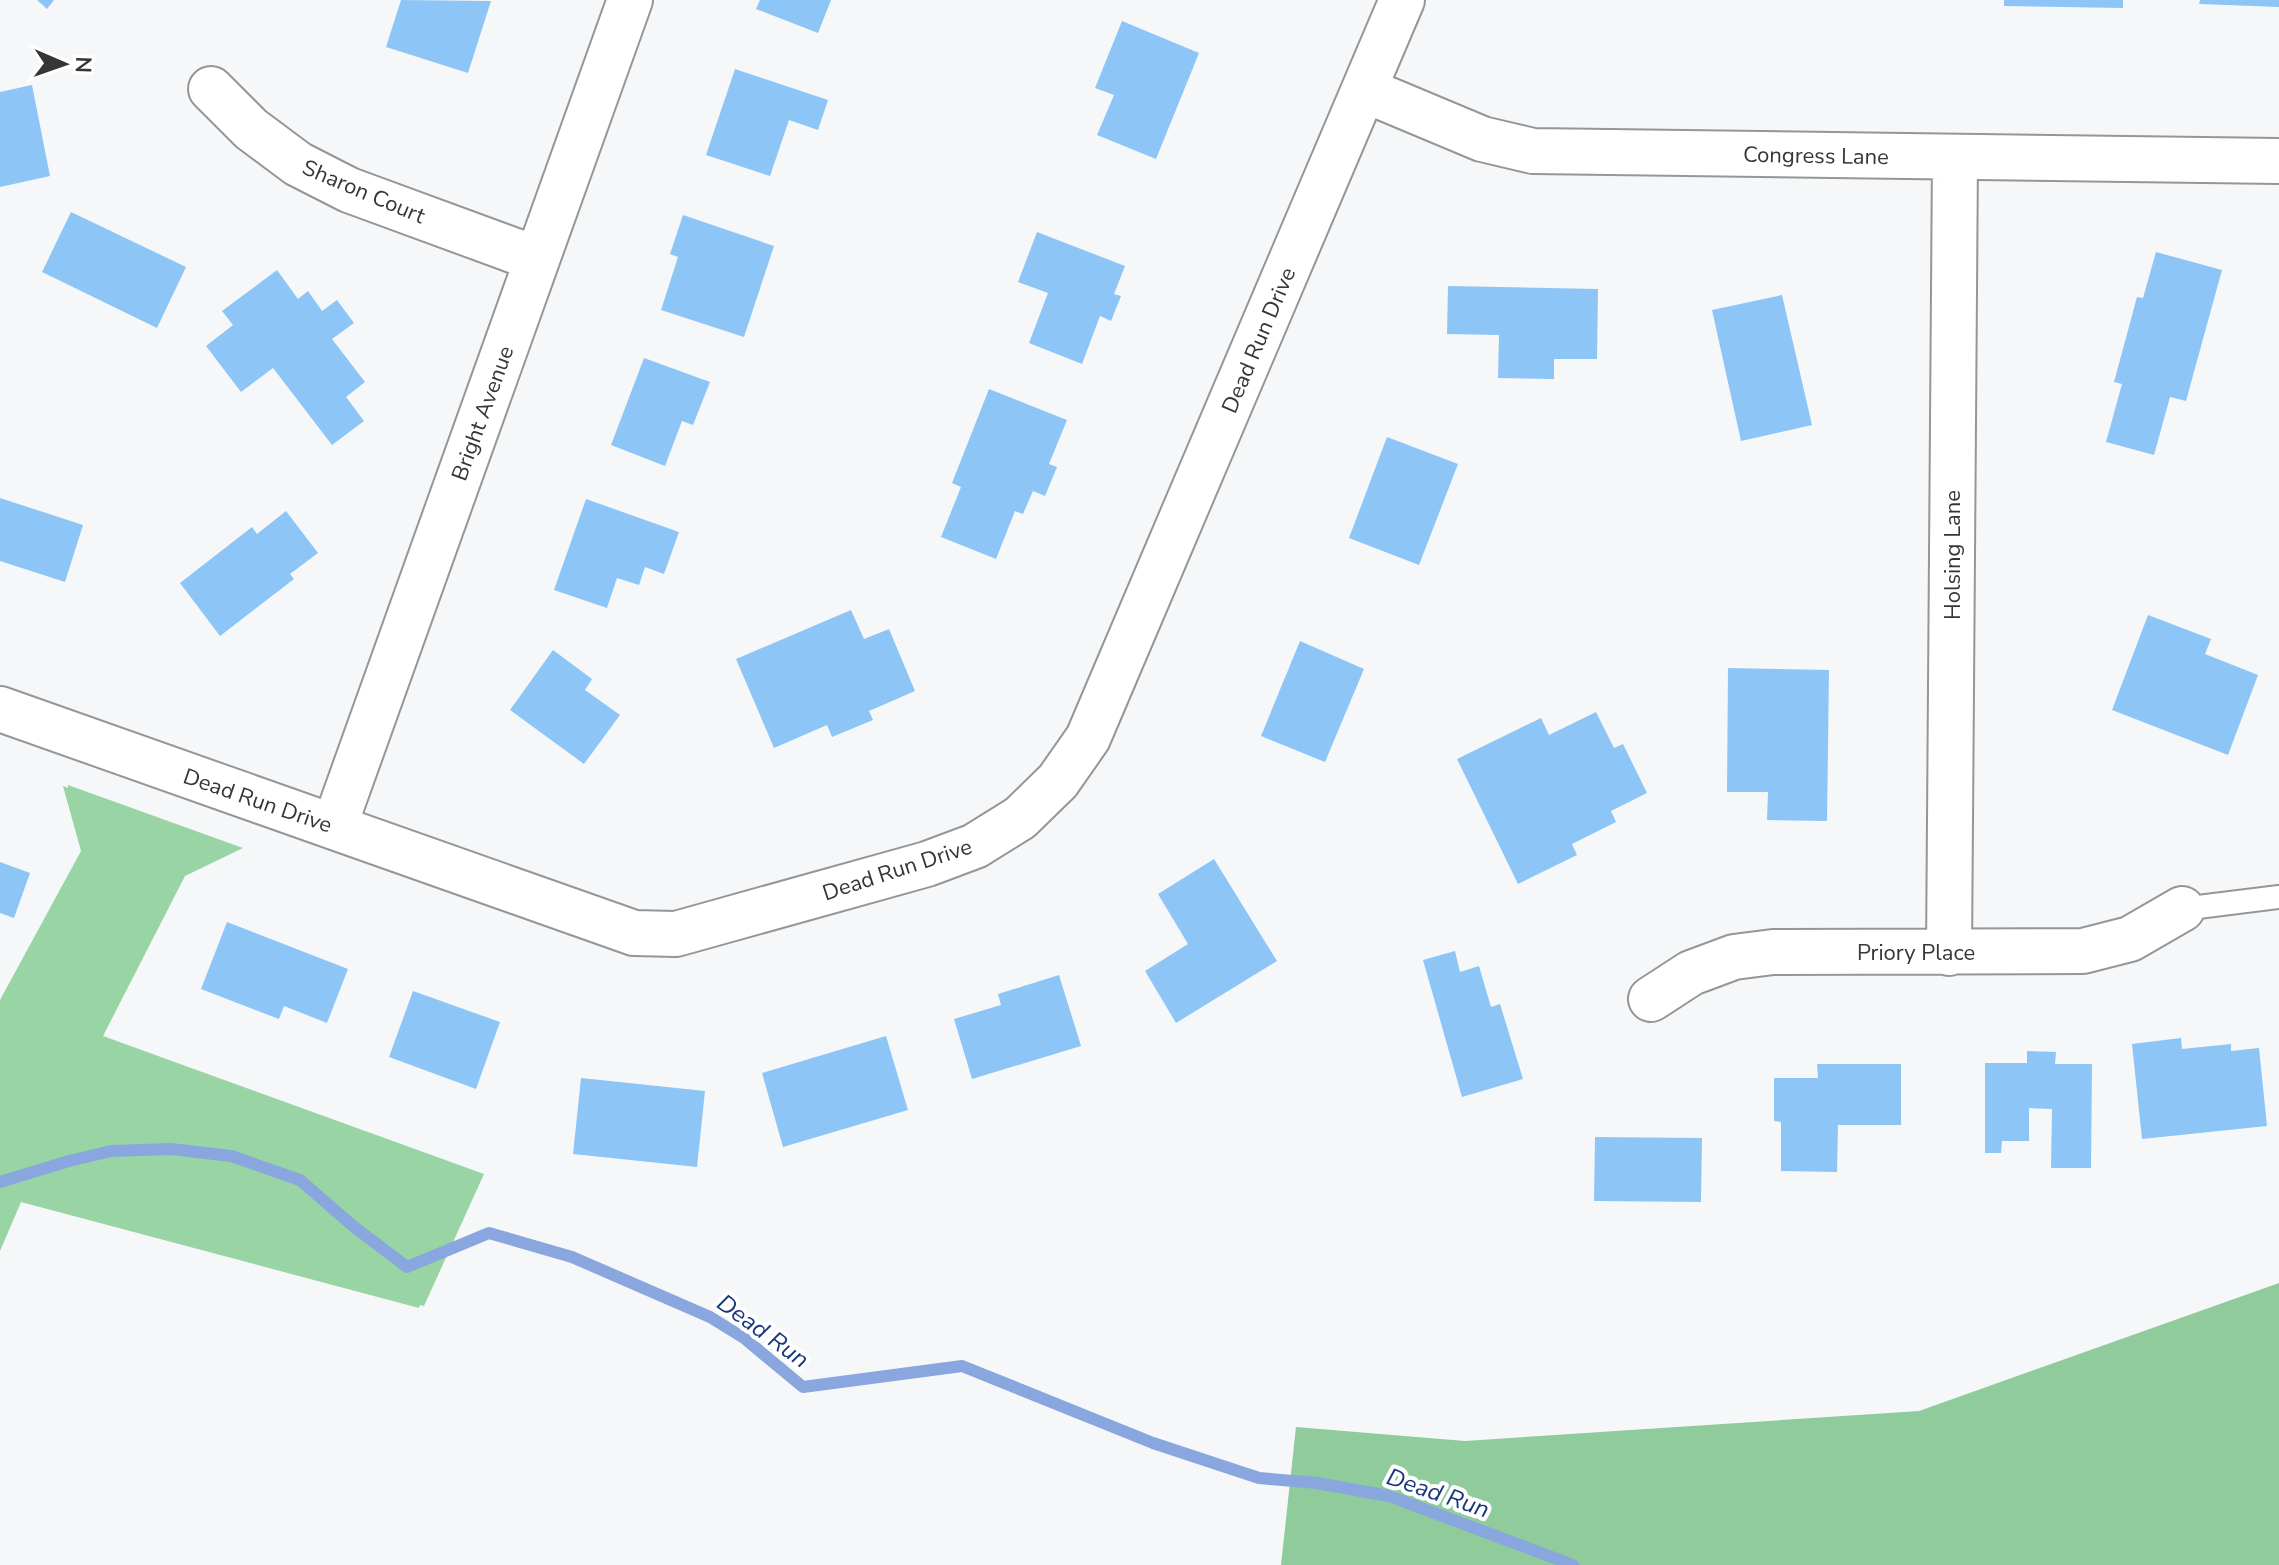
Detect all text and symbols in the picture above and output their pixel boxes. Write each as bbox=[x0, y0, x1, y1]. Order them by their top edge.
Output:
north arrow bbox=[24, 24, 104, 104]
text: N bbox=[68, 56, 98, 73]
street label: Congress Lane bbox=[1743, 140, 1889, 172]
street label: Sharon Court bbox=[298, 153, 430, 231]
street label: Dead Run Drive bbox=[1215, 263, 1303, 418]
street label: Bright Avenue bbox=[445, 342, 521, 485]
street label: Holsing Lane bbox=[1938, 490, 1968, 620]
street label: Dead Run Drive bbox=[179, 761, 336, 840]
street label: Dead Run Drive bbox=[819, 832, 976, 908]
street label: Priory Place bbox=[1857, 938, 1975, 968]
water label: Dead Run bbox=[710, 1287, 816, 1375]
water label: Dead Run bbox=[1382, 1461, 1494, 1525]

